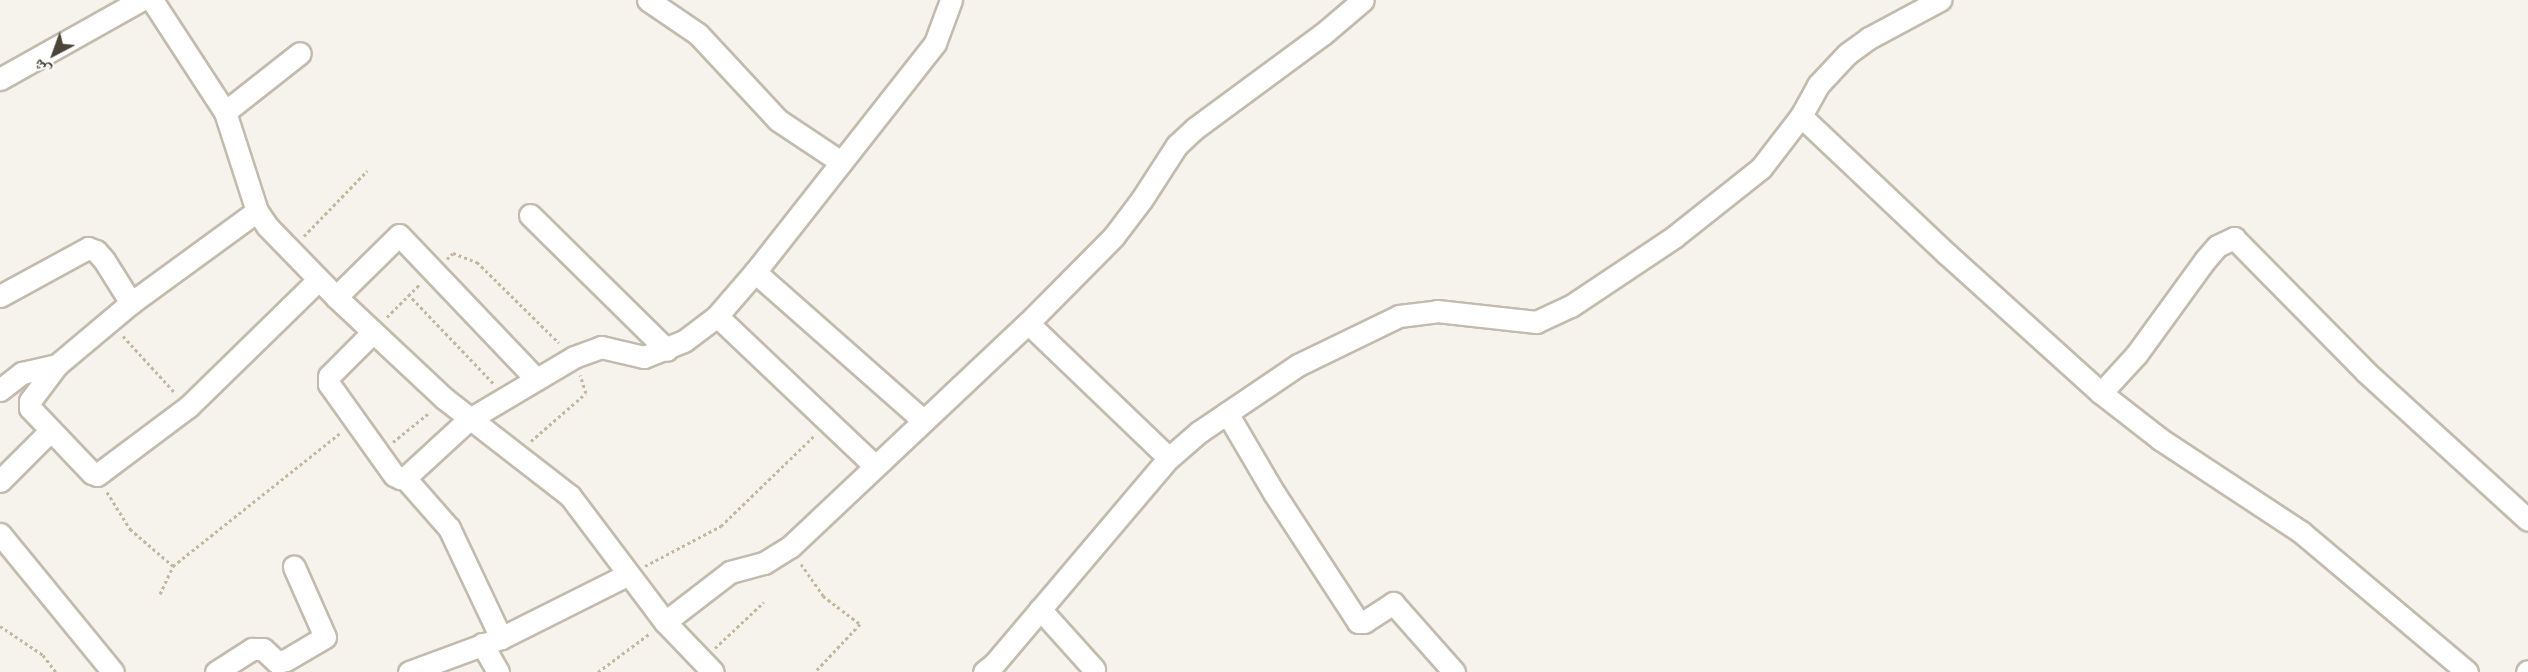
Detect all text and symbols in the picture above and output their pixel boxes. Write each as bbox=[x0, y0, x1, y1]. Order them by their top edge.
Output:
north arrow bbox=[24, 24, 84, 84]
text: ش bbox=[28, 54, 56, 82]

